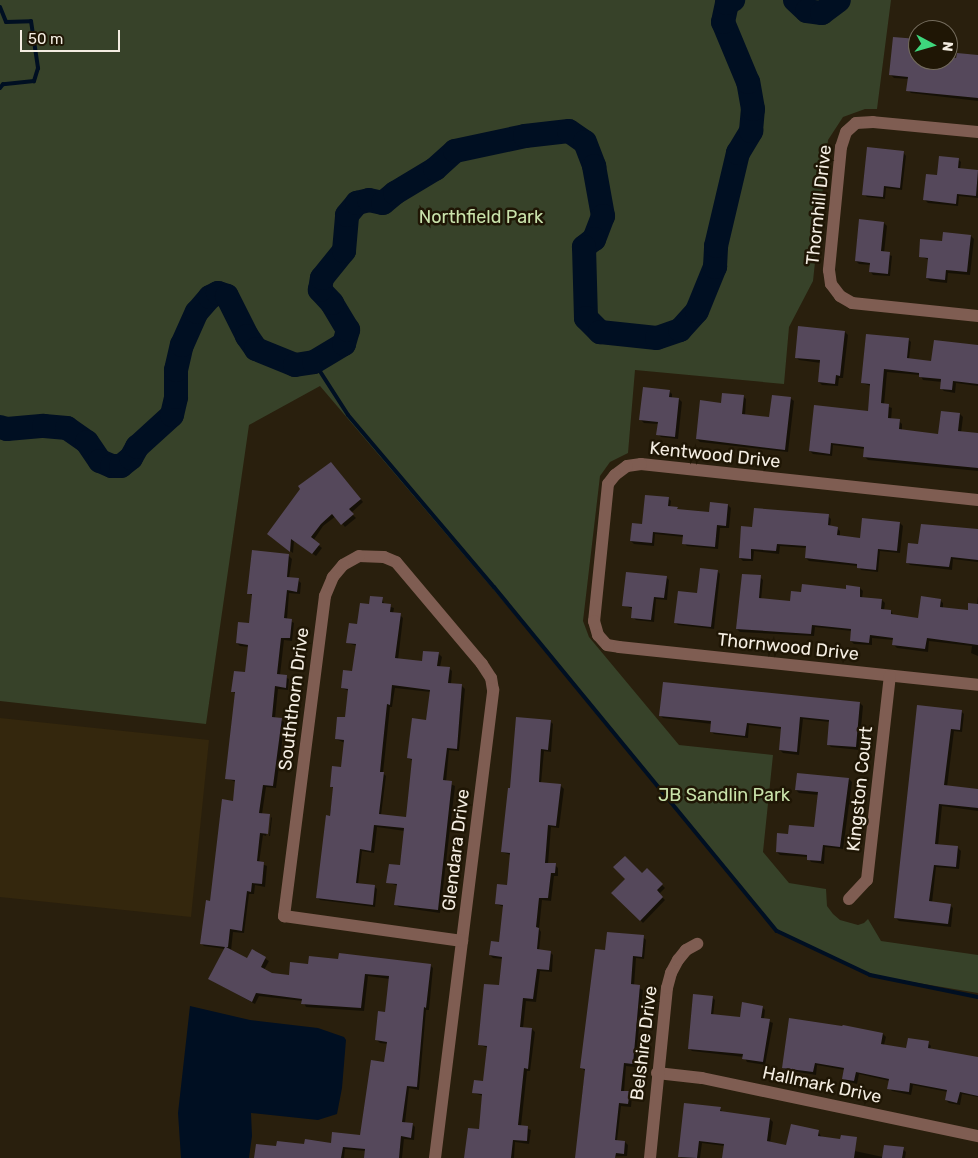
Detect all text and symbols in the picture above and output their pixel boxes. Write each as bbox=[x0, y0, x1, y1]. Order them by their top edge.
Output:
scale bar bbox=[22, 20, 122, 52]
north arrow bbox=[908, 20, 958, 70]
text: 50 m bbox=[28, 30, 63, 48]
text: N bbox=[938, 41, 956, 52]
street label: Thornhill Drive bbox=[802, 144, 836, 266]
park label: Northfield Park bbox=[419, 206, 543, 228]
street label: Kentwood Drive bbox=[648, 437, 782, 473]
street label: Souththorn Drive bbox=[275, 626, 313, 772]
street label: Thornwood Drive bbox=[716, 629, 860, 665]
street label: Kingston Court bbox=[843, 725, 877, 853]
park label: JB Sandlin Park bbox=[658, 784, 790, 806]
street label: Glendara Drive bbox=[438, 788, 474, 912]
street label: Belshire Drive bbox=[626, 984, 662, 1102]
street label: Hallmark Drive bbox=[760, 1062, 884, 1108]

